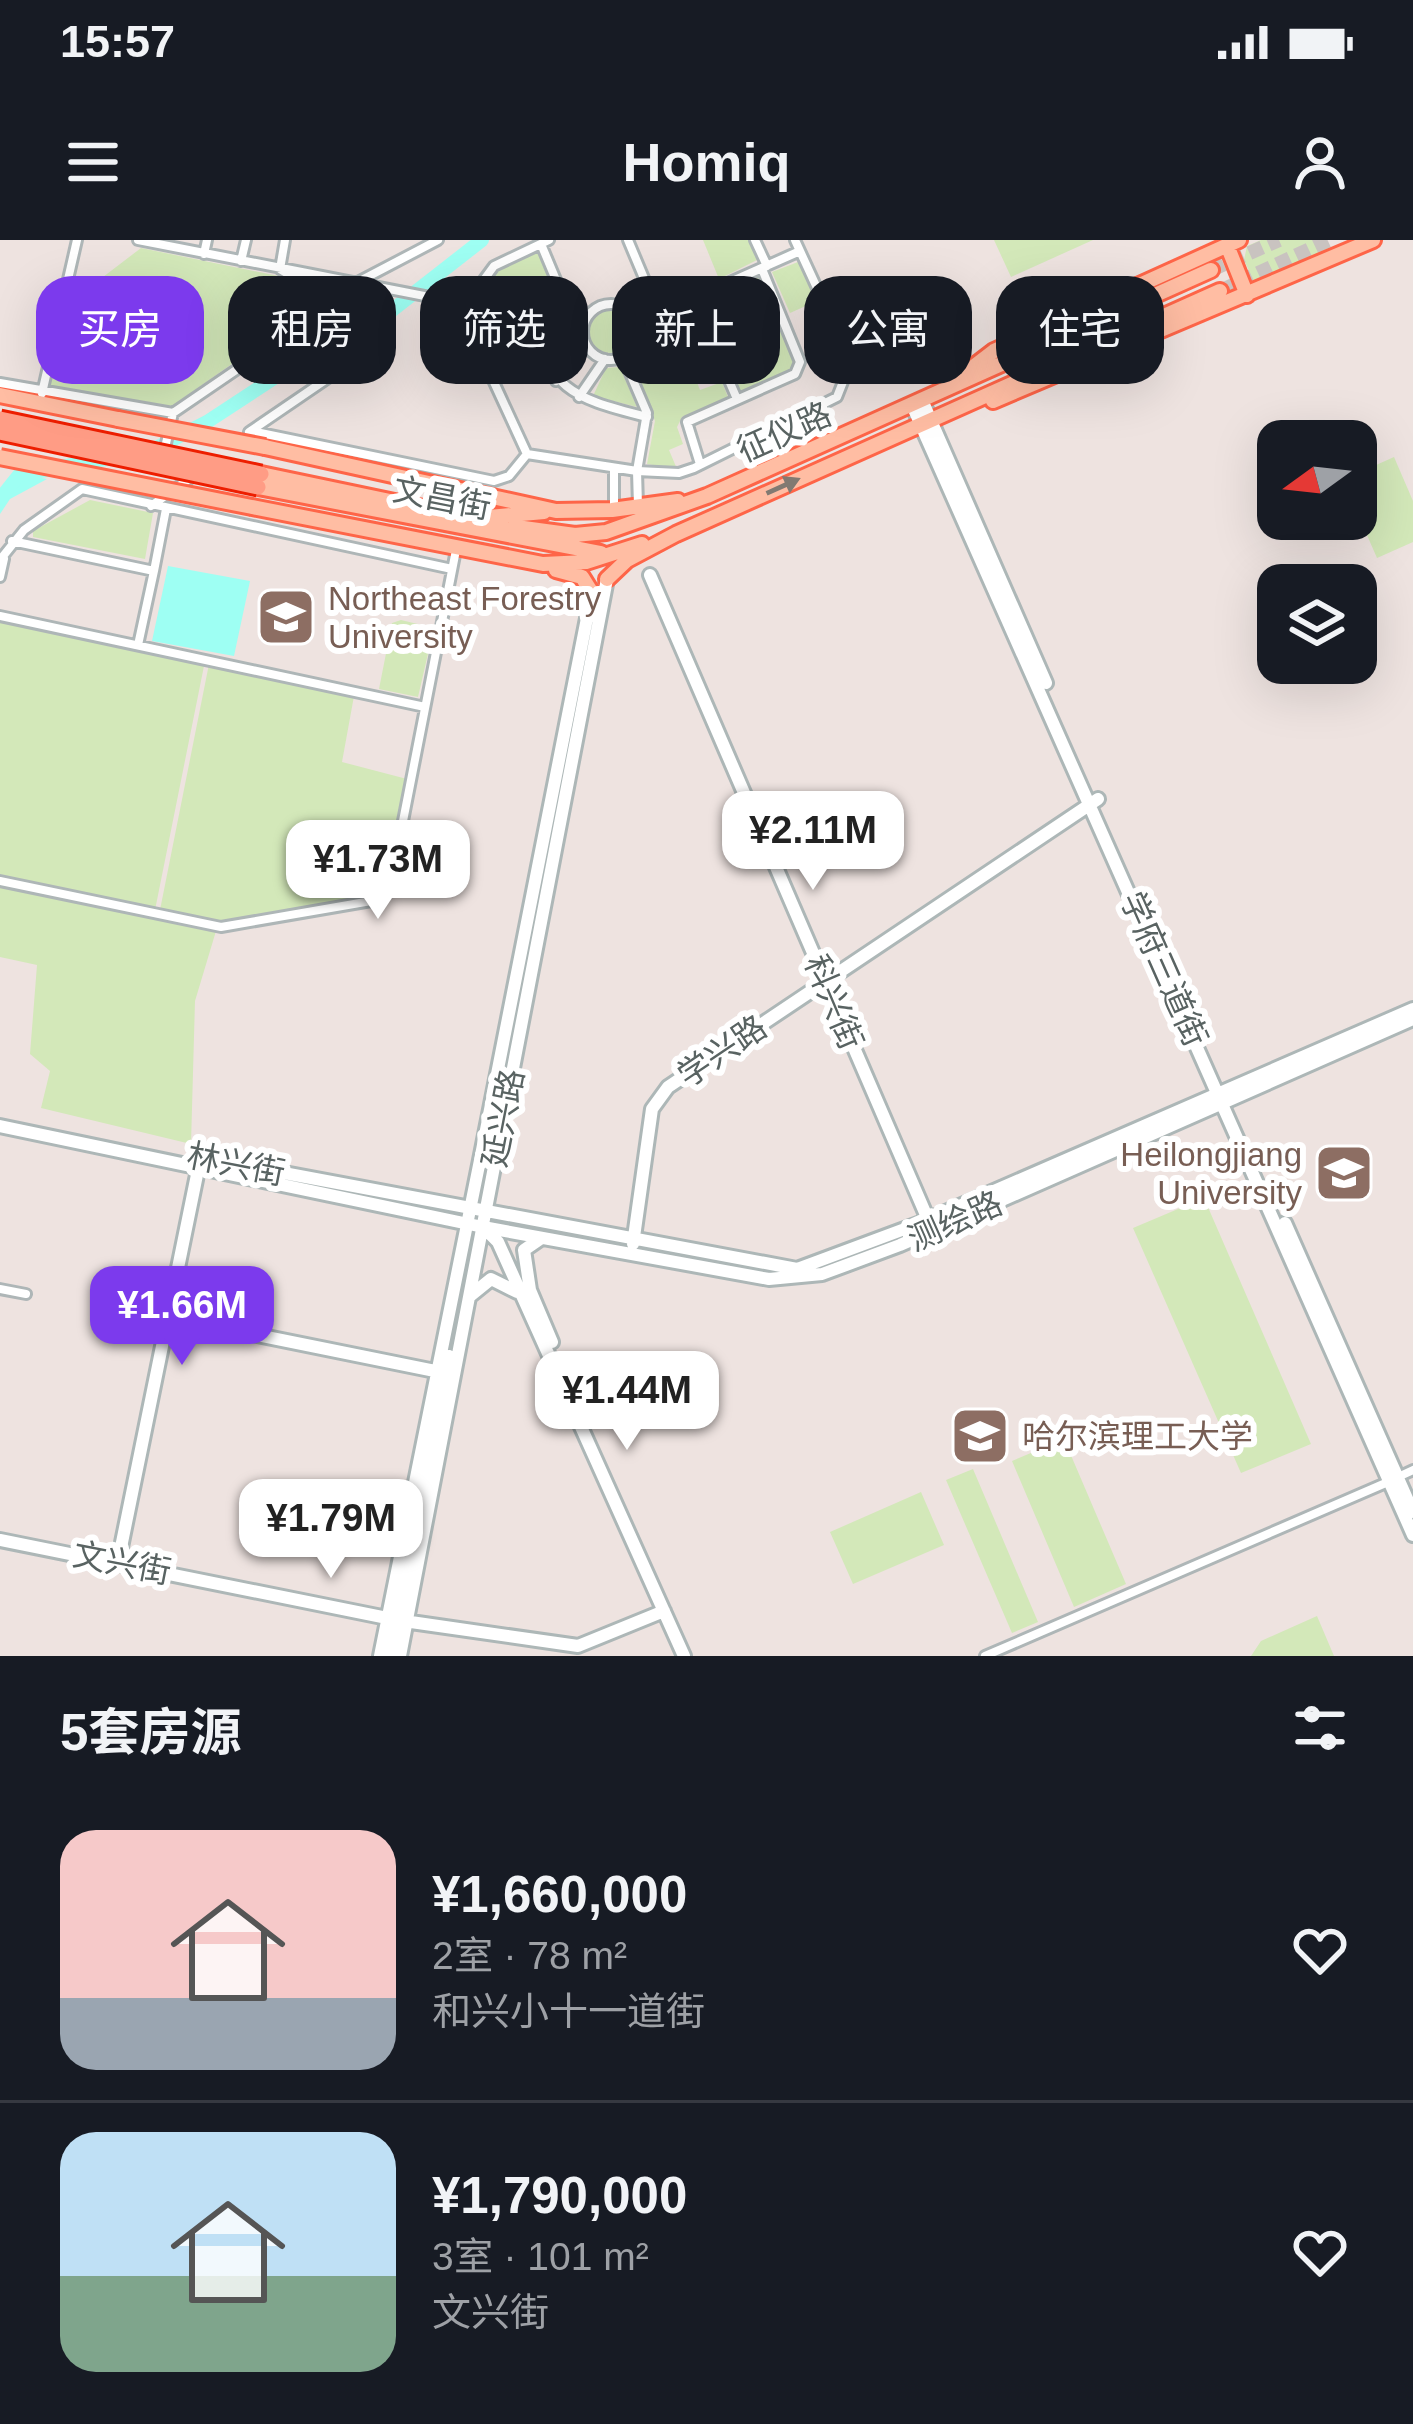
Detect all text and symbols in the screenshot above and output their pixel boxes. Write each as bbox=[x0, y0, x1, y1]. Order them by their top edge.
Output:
text: 15:57 bbox=[60, 16, 175, 67]
icon: menu bbox=[60, 129, 126, 195]
icon: person bbox=[1287, 129, 1353, 195]
text: Homiq bbox=[623, 132, 791, 192]
chip: 买房 bbox=[36, 276, 204, 384]
chip: 租房 bbox=[228, 276, 396, 384]
chip: 筛选 bbox=[420, 276, 588, 384]
chip: 新上 bbox=[612, 276, 780, 384]
chip: 公寓 bbox=[804, 276, 972, 384]
chip: 住宅 bbox=[996, 276, 1164, 384]
street label: 征仪路 bbox=[731, 395, 837, 469]
north arrow bbox=[1257, 420, 1377, 540]
map controls bbox=[1257, 420, 1377, 684]
street label: 文昌街 bbox=[390, 470, 494, 526]
one-way arrow bbox=[765, 476, 800, 496]
button: layers bbox=[1257, 564, 1377, 684]
place label: Northeast Forestry University bbox=[328, 580, 602, 655]
school or university icon: Northeast Forestry University bbox=[255, 586, 317, 648]
pin: ¥2.11M bbox=[715, 791, 911, 893]
text: ¥2.11M bbox=[749, 808, 877, 851]
pin: ¥1.73M bbox=[280, 820, 476, 922]
text: ¥1.73M bbox=[313, 837, 443, 880]
street label: 学府三道街 bbox=[1114, 886, 1214, 1052]
street label: 科兴街 bbox=[798, 949, 870, 1055]
street label: 学兴路 bbox=[671, 1008, 773, 1094]
street label: 延兴路 bbox=[475, 1066, 531, 1170]
street label: 林兴街 bbox=[184, 1136, 288, 1192]
place label: Heilongjiang University bbox=[1120, 1136, 1302, 1211]
school or university icon: Heilongjiang University bbox=[1313, 1142, 1375, 1204]
street label: 测绘路 bbox=[902, 1184, 1008, 1258]
pin: ¥1.66M bbox=[84, 1266, 280, 1368]
text: ¥1.66M bbox=[117, 1283, 247, 1326]
pin: ¥1.44M bbox=[529, 1351, 725, 1453]
text: ¥1.44M bbox=[562, 1368, 692, 1411]
school or university icon: 哈尔滨理工大学 bbox=[949, 1405, 1011, 1467]
place label: 哈尔滨理工大学 bbox=[1022, 1418, 1253, 1455]
pin: ¥1.79M bbox=[233, 1479, 429, 1581]
text: ¥1.79M bbox=[266, 1496, 396, 1539]
street label: 文兴街 bbox=[70, 1535, 174, 1591]
icon: filters bbox=[1287, 1695, 1353, 1761]
text: 5套房源 bbox=[60, 1704, 241, 1761]
text: ¥1,660,000 bbox=[432, 1866, 687, 1923]
icon: home bbox=[156, 1878, 300, 2022]
icon: heart bbox=[1287, 1917, 1353, 1983]
text: 2室 · 78 m² bbox=[432, 1934, 627, 1977]
text: 和兴小十一道街 bbox=[432, 1990, 705, 2033]
text: ¥1,790,000 bbox=[432, 2167, 687, 2224]
icon: home bbox=[156, 2180, 300, 2324]
icon: heart bbox=[1287, 2219, 1353, 2285]
text: 3室 · 101 m² bbox=[432, 2235, 649, 2278]
text: 文兴街 bbox=[432, 2291, 549, 2334]

